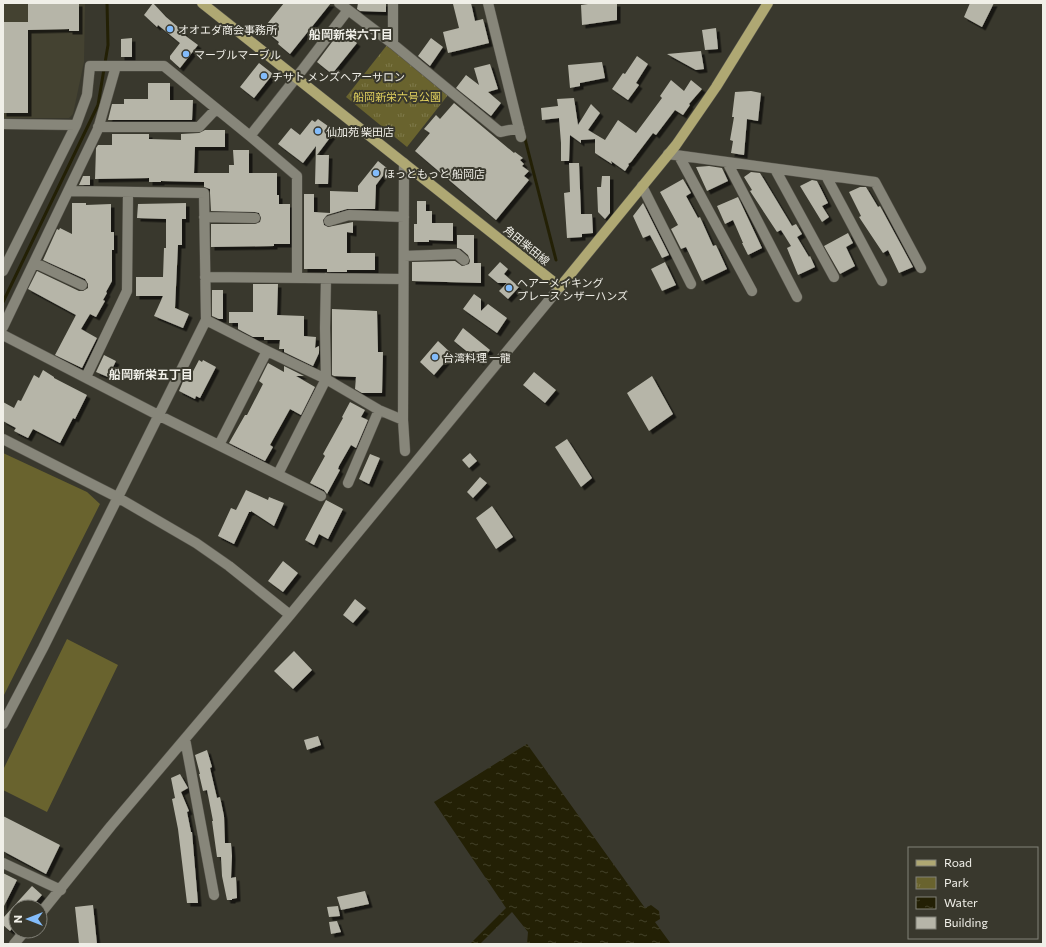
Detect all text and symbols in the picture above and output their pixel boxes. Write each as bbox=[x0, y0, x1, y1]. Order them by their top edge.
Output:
place label: オオエダ商会事務所 bbox=[178, 23, 278, 36]
marker: オオエダ商会事務所 bbox=[165, 24, 175, 34]
district label: 船岡新栄六丁目 bbox=[309, 27, 393, 41]
place label: マーブルマーブル bbox=[194, 48, 281, 61]
marker: マーブルマーブル bbox=[181, 49, 191, 59]
place label: チサト メンズヘアーサロン bbox=[272, 70, 405, 83]
marker: チサト メンズヘアーサロン bbox=[259, 71, 269, 81]
park label: 船岡新栄六号公園 bbox=[353, 90, 441, 103]
place label: 仙加苑 柴田店 bbox=[326, 125, 394, 138]
marker: 仙加苑 柴田店 bbox=[313, 126, 323, 136]
place label: ほっともっと 船岡店 bbox=[384, 167, 485, 180]
marker: ほっともっと 船岡店 bbox=[371, 168, 381, 178]
street label: 角田柴田線 bbox=[502, 223, 552, 267]
place label: ヘアーメイキング プレース シザーハンズ bbox=[517, 276, 628, 302]
marker: ヘアーメイキング プレース シザーハンズ bbox=[504, 283, 514, 293]
place label: 台湾料理 一龍 bbox=[443, 351, 511, 364]
marker: 台湾料理 一龍 bbox=[430, 352, 440, 362]
district label: 船岡新栄五丁目 bbox=[109, 367, 193, 381]
legend bbox=[908, 847, 1038, 939]
text: Road bbox=[944, 855, 972, 869]
text: Park bbox=[944, 875, 970, 889]
text: Water bbox=[944, 895, 978, 909]
north arrow bbox=[8, 899, 48, 939]
text: N bbox=[11, 915, 24, 923]
text: Building bbox=[944, 915, 988, 929]

